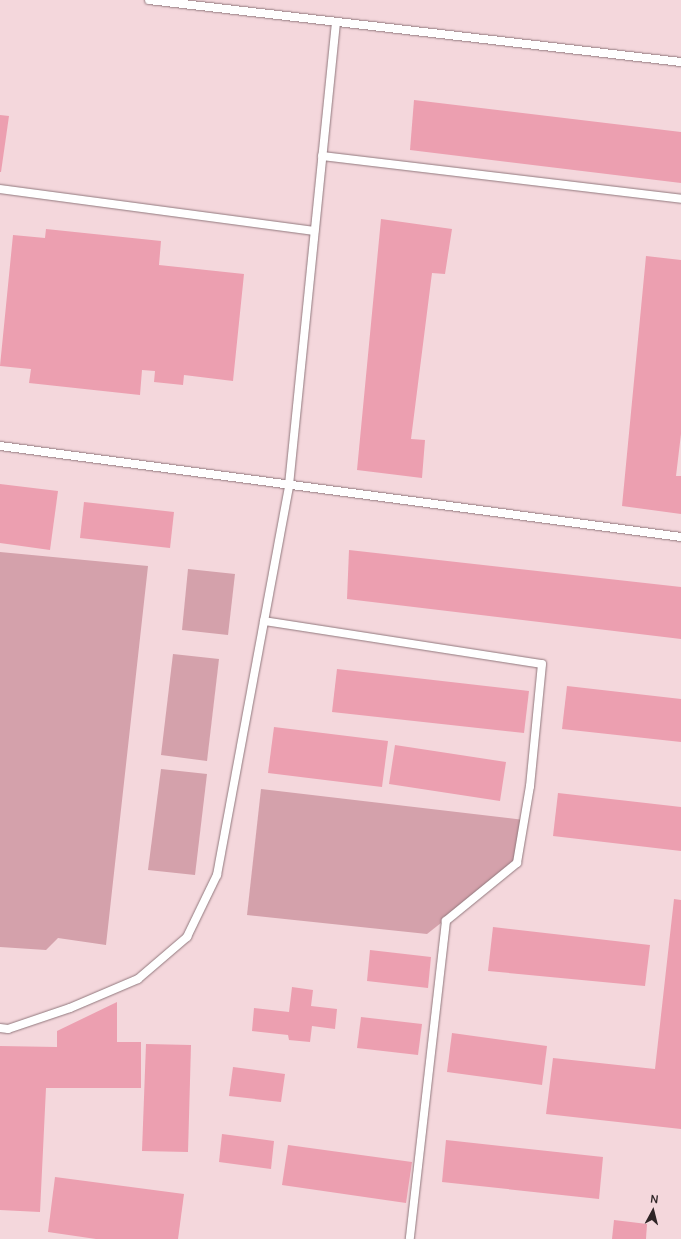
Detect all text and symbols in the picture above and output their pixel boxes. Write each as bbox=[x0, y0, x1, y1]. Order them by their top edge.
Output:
north arrow bbox=[633, 1191, 673, 1231]
text: N bbox=[650, 1191, 659, 1207]

